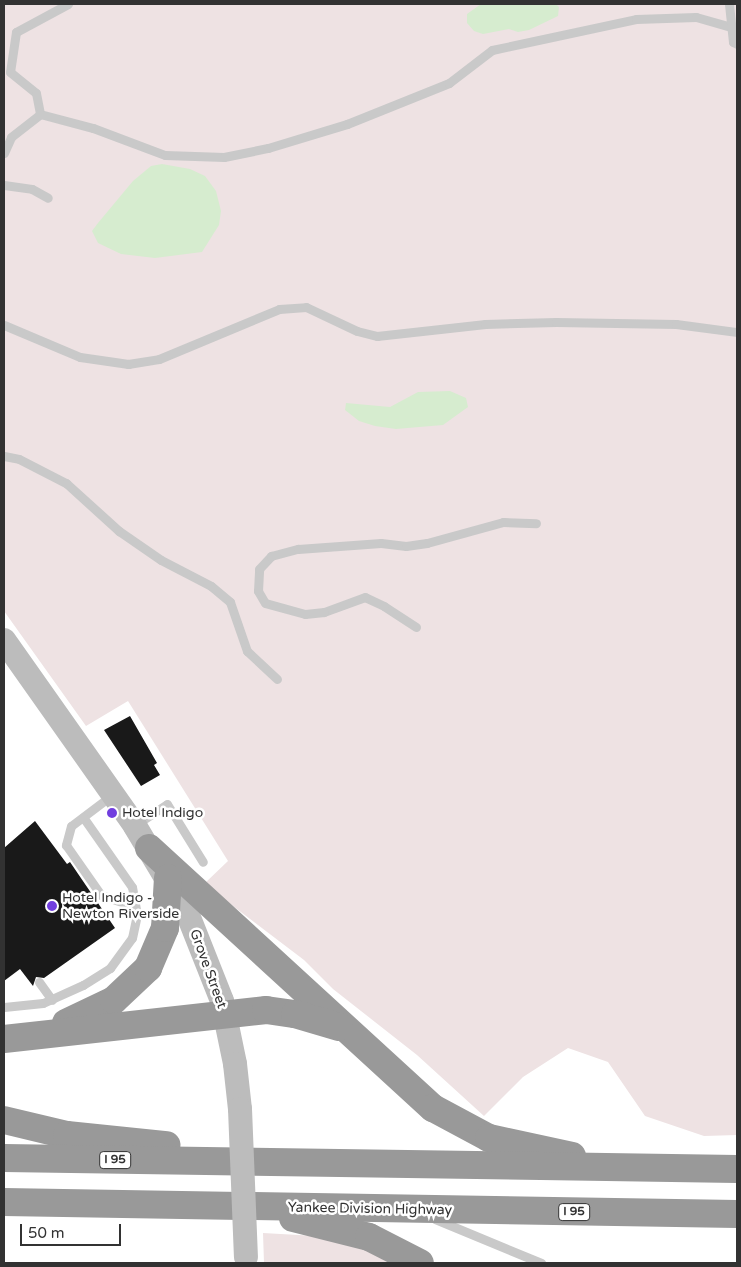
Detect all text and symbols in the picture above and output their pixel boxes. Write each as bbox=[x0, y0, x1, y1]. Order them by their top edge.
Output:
place label: Hotel Indigo bbox=[122, 805, 203, 821]
marker: Hotel Indigo bbox=[106, 807, 118, 819]
place label: Hotel Indigo - Newton Riverside bbox=[62, 890, 179, 922]
marker: Hotel Indigo - Newton Riverside bbox=[46, 900, 58, 912]
street label: Grove Street bbox=[186, 927, 230, 1011]
road number: I 95 bbox=[99, 1150, 131, 1170]
street label: Yankee Division Highway bbox=[288, 1199, 452, 1219]
road number: I 95 bbox=[558, 1202, 590, 1222]
scale bar bbox=[22, 1214, 124, 1246]
text: 50 m bbox=[28, 1224, 65, 1242]

